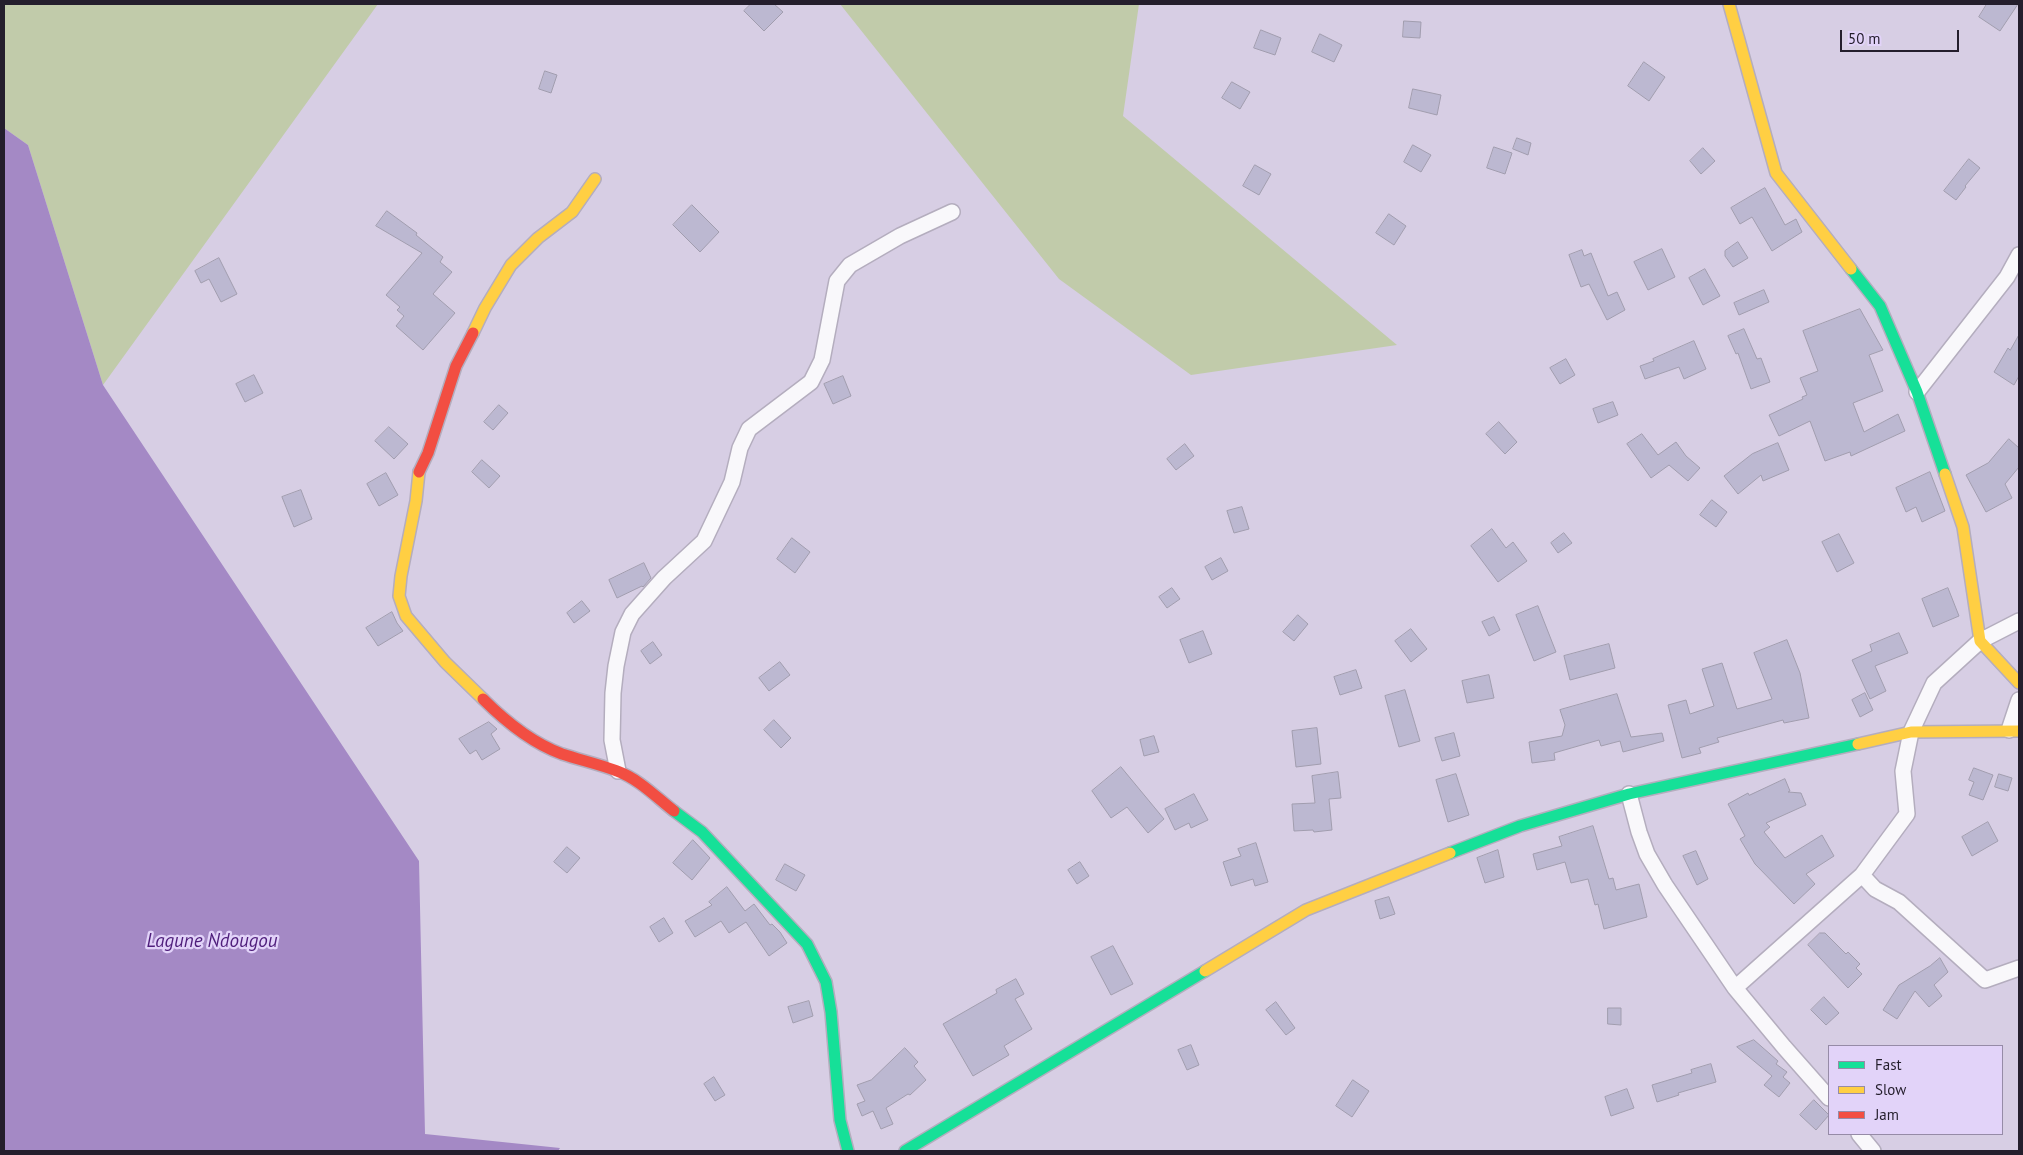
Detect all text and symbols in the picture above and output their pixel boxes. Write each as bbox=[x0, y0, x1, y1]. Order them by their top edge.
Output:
scale bar bbox=[1843, 20, 1962, 52]
text: 50 m bbox=[1848, 29, 1881, 48]
water label: Lagune Ndougou bbox=[147, 931, 277, 953]
legend bbox=[1828, 1045, 2003, 1135]
text: Fast bbox=[1875, 1055, 1902, 1074]
text: Slow bbox=[1875, 1080, 1906, 1099]
text: Jam bbox=[1875, 1105, 1899, 1124]

